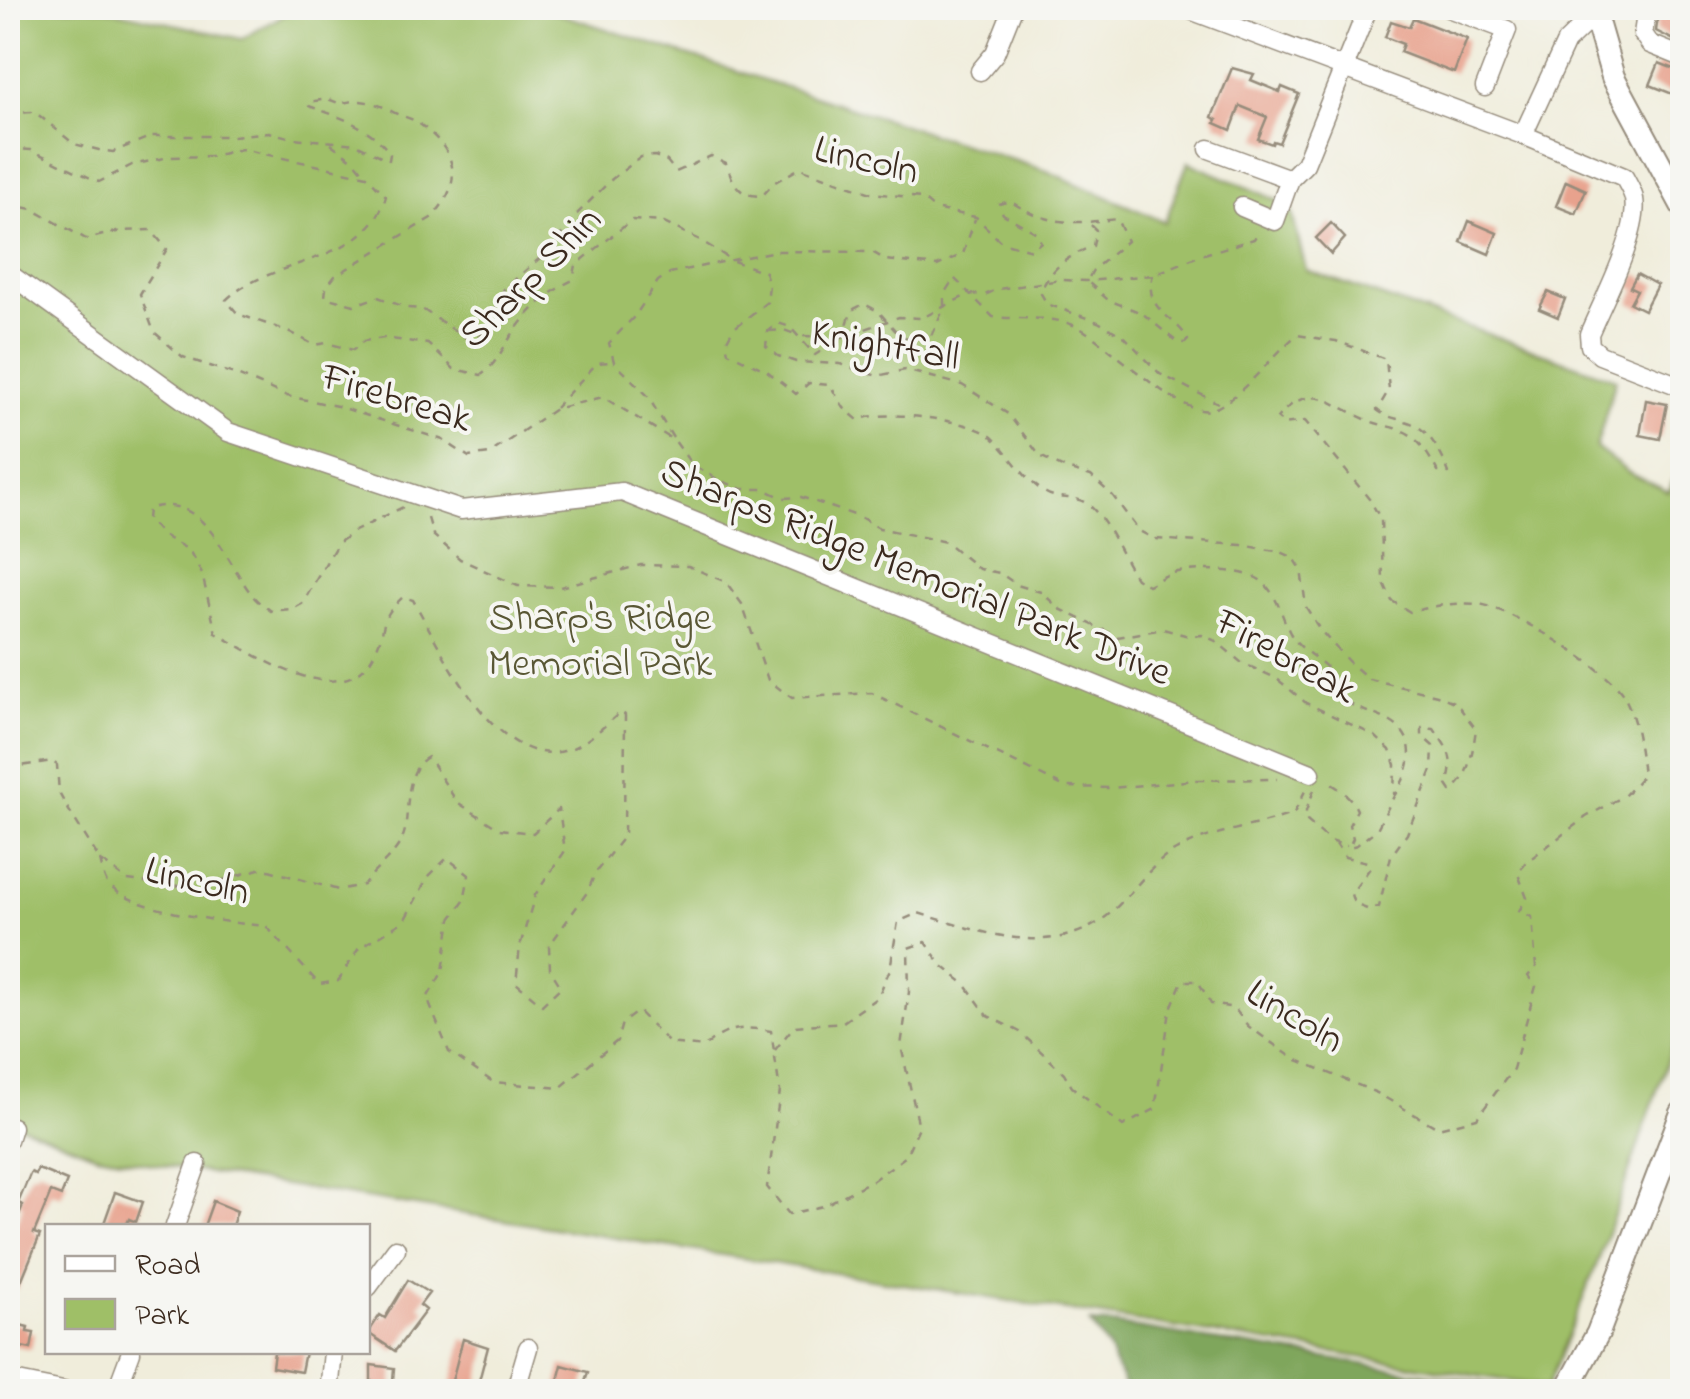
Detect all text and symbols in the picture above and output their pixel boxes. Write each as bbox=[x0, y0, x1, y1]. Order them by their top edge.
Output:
street label: Lincoln bbox=[808, 121, 924, 203]
street label: Sharp Shin bbox=[447, 194, 617, 364]
street label: Knightfall bbox=[807, 305, 963, 389]
street label: Firebreak bbox=[313, 349, 479, 451]
street label: Sharps Ridge Memorial Park Drive bbox=[651, 444, 1179, 704]
park label: Sharp's Ridge Memorial Park bbox=[488, 590, 713, 695]
street label: Firebreak bbox=[1202, 594, 1367, 721]
street label: Lincoln bbox=[139, 842, 255, 924]
street label: Lincoln bbox=[1234, 966, 1354, 1070]
legend bbox=[45, 1224, 370, 1354]
text: Road bbox=[135, 1245, 200, 1289]
text: Park bbox=[135, 1295, 190, 1339]

